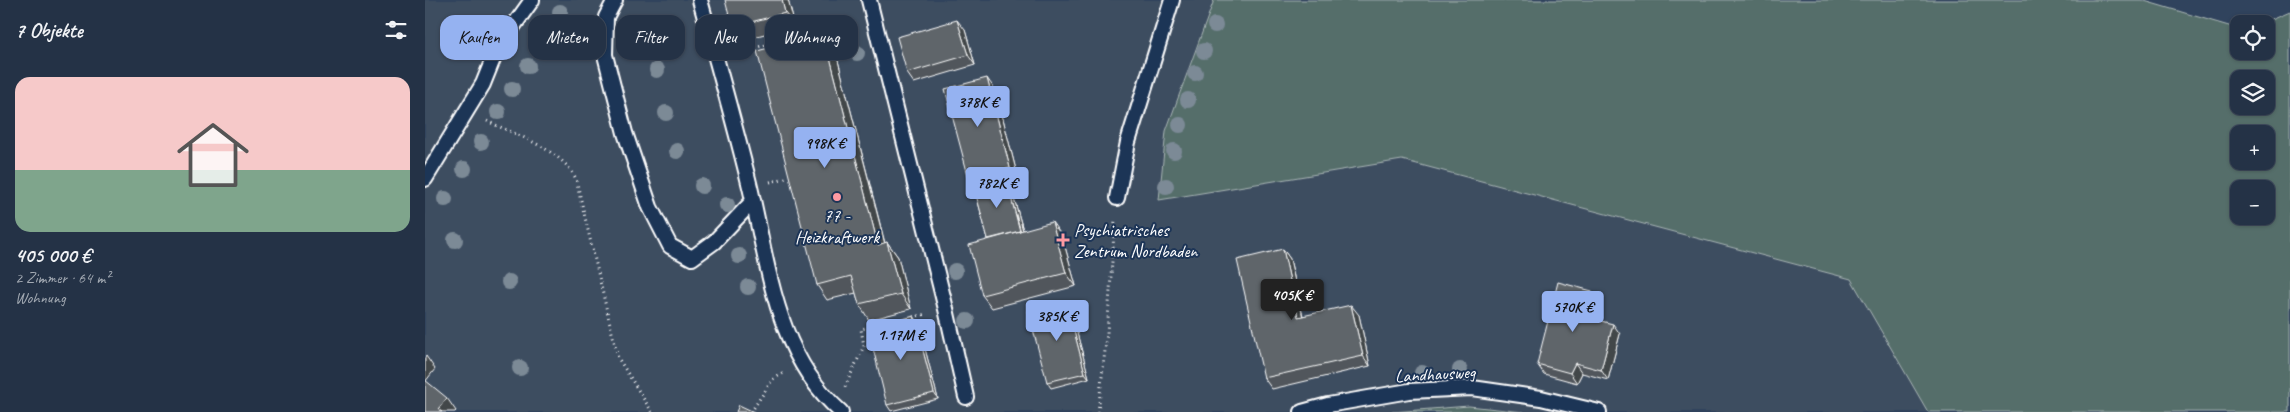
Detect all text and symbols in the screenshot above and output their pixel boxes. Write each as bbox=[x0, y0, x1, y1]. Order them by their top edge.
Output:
chip: Kaufen bbox=[440, 15, 518, 60]
chip: Mieten bbox=[528, 15, 606, 60]
chip: Filter bbox=[616, 15, 685, 60]
chip: Neu bbox=[695, 15, 755, 60]
chip: Wohnung bbox=[765, 15, 858, 60]
map controls bbox=[2230, 15, 2275, 225]
button: locate bbox=[2230, 15, 2275, 60]
icon: filters bbox=[382, 16, 410, 44]
text: 7 Objekte bbox=[15, 17, 83, 43]
button: layers bbox=[2230, 70, 2275, 115]
pin: 378K € bbox=[937, 86, 1019, 128]
text: 378K € bbox=[958, 92, 998, 112]
icon: home bbox=[168, 110, 258, 200]
button: + bbox=[2230, 125, 2275, 170]
pin: 998K € bbox=[784, 126, 866, 169]
text: 998K € bbox=[805, 133, 845, 153]
pin: 782K € bbox=[956, 166, 1038, 209]
text: 782K € bbox=[977, 173, 1017, 193]
button: − bbox=[2230, 180, 2275, 225]
marker: 77 - Heizkraftwerk bbox=[831, 191, 843, 203]
place label: 77 - Heizkraftwerk bbox=[795, 205, 880, 248]
place label: Psychiatrisches Zentrum Nordbaden bbox=[1074, 219, 1198, 262]
marker: Psychiatrisches Zentrum Nordbaden bbox=[1056, 233, 1070, 247]
text: 405 000 € bbox=[15, 242, 91, 268]
text: 2 Zimmer · 64 m² bbox=[15, 268, 110, 288]
pin: 405K € bbox=[1251, 278, 1333, 321]
text: 405K € bbox=[1272, 285, 1312, 305]
text: Wohnung bbox=[15, 288, 66, 308]
pin: 570K € bbox=[1532, 290, 1614, 333]
text: 570K € bbox=[1553, 297, 1593, 317]
pin: 385K € bbox=[1016, 300, 1098, 342]
text: 385K € bbox=[1037, 306, 1077, 326]
pin: 1.17M € bbox=[855, 318, 947, 361]
text: 1.17M € bbox=[877, 325, 925, 345]
street label: Landhausweg bbox=[1394, 361, 1477, 387]

